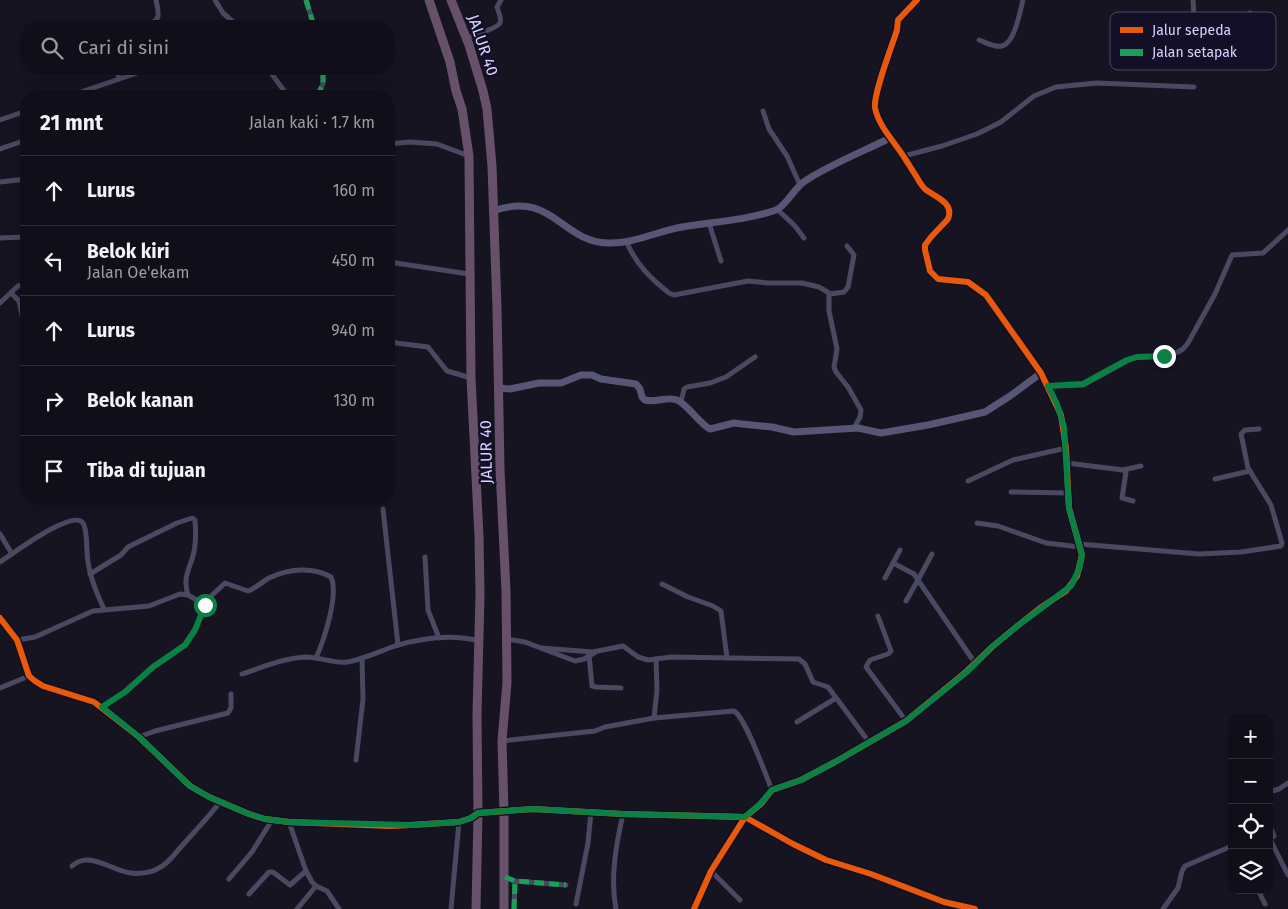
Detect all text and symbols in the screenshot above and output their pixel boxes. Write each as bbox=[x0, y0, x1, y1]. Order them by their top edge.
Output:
street label: JALUR 40 bbox=[464, 12, 502, 78]
legend bbox=[1110, 12, 1276, 70]
search box bbox=[20, 20, 395, 75]
text: Jalur sepeda bbox=[1152, 22, 1231, 39]
icon: search bbox=[38, 34, 66, 62]
text: Cari di sini bbox=[78, 36, 169, 59]
text: Jalan setapak bbox=[1152, 44, 1238, 61]
text: 21 mnt bbox=[40, 110, 103, 136]
text: Jalan kaki · 1.7 km bbox=[249, 113, 375, 132]
icon: ahead bbox=[40, 177, 68, 205]
text: Lurus bbox=[87, 179, 135, 202]
text: 160 m bbox=[333, 181, 375, 200]
text: Belok kiri bbox=[87, 240, 170, 263]
icon: left bbox=[40, 247, 68, 275]
text: 450 m bbox=[332, 251, 375, 270]
text: Jalan Oe'ekam bbox=[87, 263, 189, 282]
icon: ahead bbox=[40, 317, 68, 345]
text: Lurus bbox=[87, 319, 135, 342]
text: 940 m bbox=[331, 321, 375, 340]
route end bbox=[1153, 345, 1176, 368]
icon: right bbox=[40, 387, 68, 415]
text: Belok kanan bbox=[87, 389, 194, 412]
text: 130 m bbox=[333, 391, 375, 410]
street label: JALUR 40 bbox=[476, 420, 496, 484]
icon: arrive bbox=[40, 457, 68, 485]
text: Tiba di tujuan bbox=[87, 459, 206, 482]
route start bbox=[194, 594, 217, 617]
map controls bbox=[1228, 714, 1273, 894]
button: + bbox=[1228, 714, 1273, 759]
button: − bbox=[1228, 759, 1273, 804]
button: locate bbox=[1228, 804, 1273, 849]
button: layers bbox=[1228, 849, 1273, 894]

